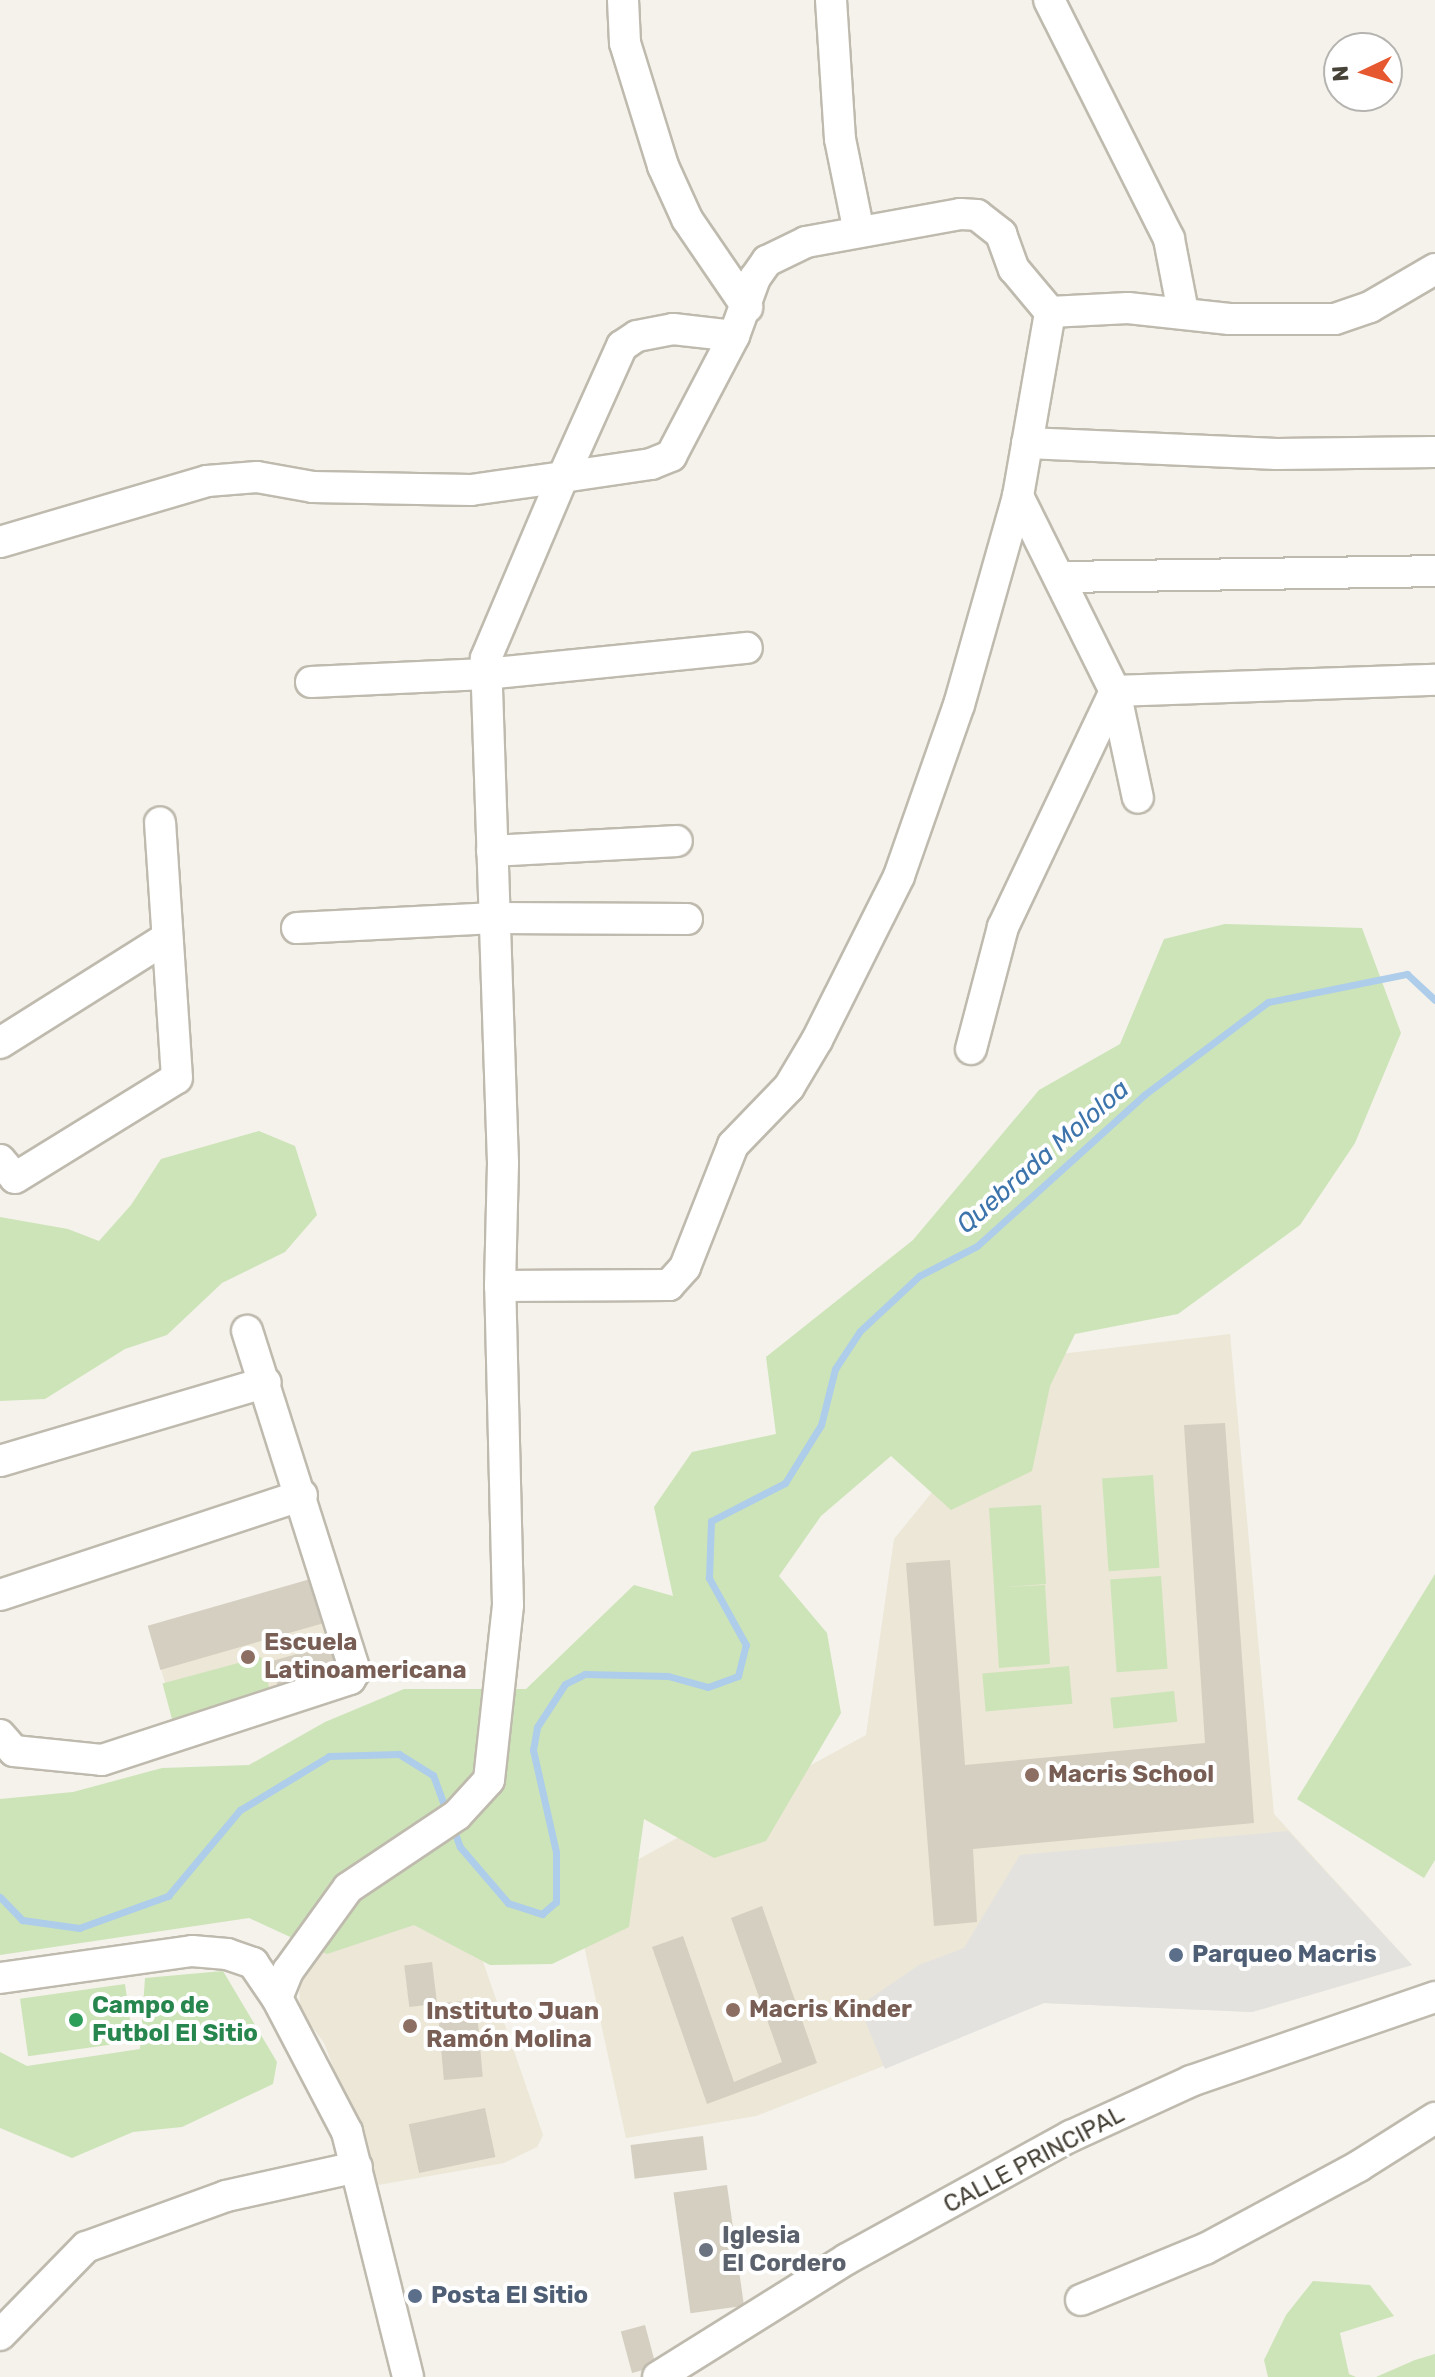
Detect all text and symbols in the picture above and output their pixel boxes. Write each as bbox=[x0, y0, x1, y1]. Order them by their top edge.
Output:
north arrow bbox=[1323, 32, 1403, 112]
text: N bbox=[1327, 65, 1355, 82]
water label: Quebrada Mololoa bbox=[950, 1073, 1136, 1241]
place label: Escuela Latinoamericana bbox=[264, 1629, 467, 1685]
marker: Escuela Latinoamericana bbox=[239, 1648, 257, 1666]
place label: Macris School bbox=[1048, 1761, 1214, 1789]
marker: Macris School bbox=[1023, 1766, 1041, 1784]
place label: Parqueo Macris bbox=[1192, 1941, 1377, 1969]
marker: Parqueo Macris bbox=[1167, 1946, 1185, 1964]
place label: Campo de Futbol El Sitio bbox=[92, 1992, 258, 2048]
place label: Macris Kinder bbox=[749, 1996, 912, 2024]
place label: Instituto Juan Ramón Molina bbox=[426, 1998, 599, 2054]
marker: Macris Kinder bbox=[724, 2001, 742, 2019]
marker: Campo de Futbol El Sitio bbox=[67, 2011, 85, 2029]
marker: Instituto Juan Ramón Molina bbox=[401, 2017, 419, 2035]
street label: CALLE PRINCIPAL bbox=[939, 2100, 1129, 2220]
place label: Iglesia El Cordero bbox=[722, 2222, 846, 2278]
marker: Iglesia El Cordero bbox=[697, 2241, 715, 2259]
place label: Posta El Sitio bbox=[431, 2282, 588, 2310]
marker: Posta El Sitio bbox=[406, 2287, 424, 2305]

